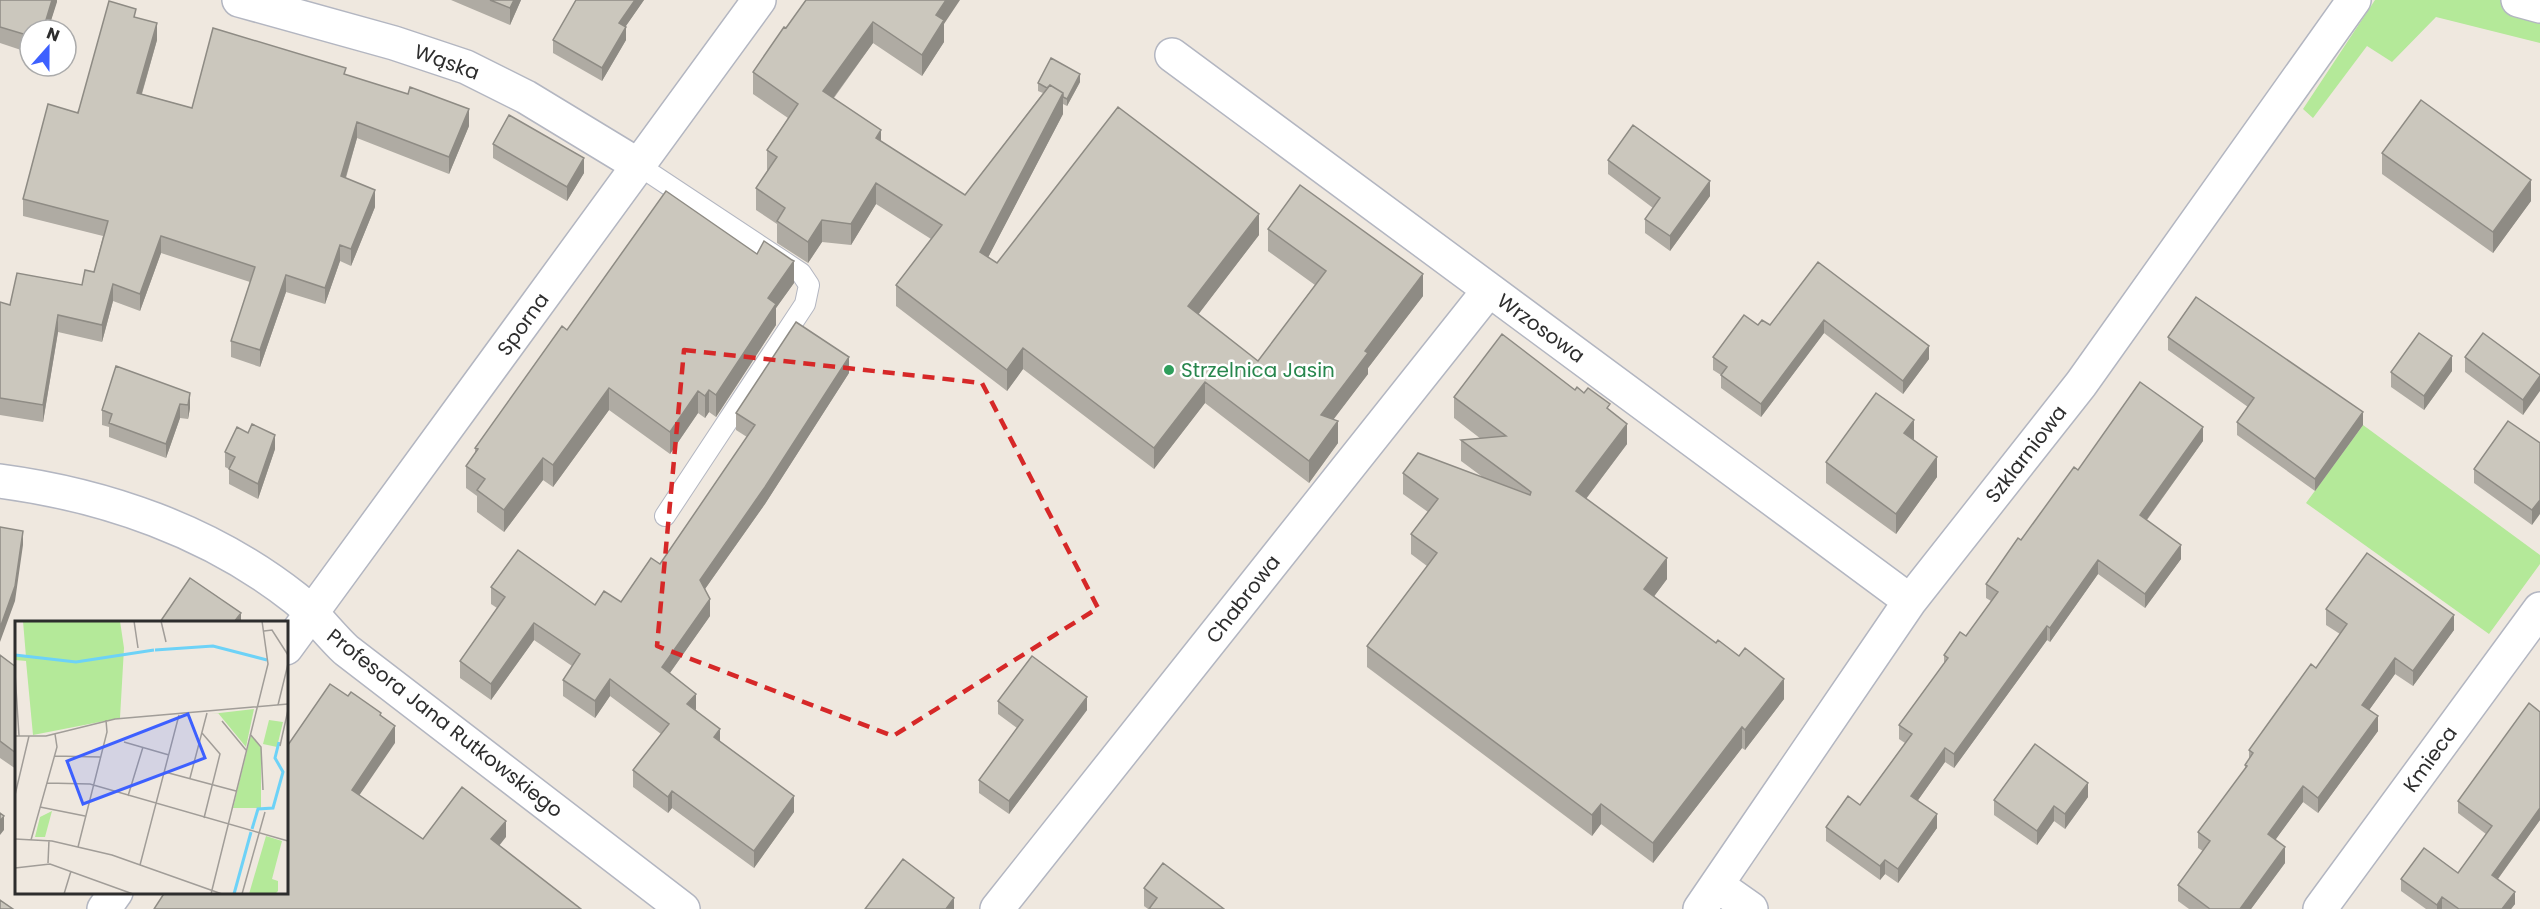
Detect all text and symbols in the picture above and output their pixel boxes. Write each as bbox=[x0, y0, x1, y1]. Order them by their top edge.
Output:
north arrow bbox=[18, 18, 78, 78]
text: N bbox=[43, 22, 63, 47]
street label: Wąska bbox=[411, 37, 483, 87]
street label: Sporna bbox=[491, 287, 555, 361]
street label: Wrzosowa bbox=[1491, 287, 1591, 369]
place label: Strzelnica Jasin bbox=[1181, 356, 1335, 384]
marker: Strzelnica Jasin bbox=[1162, 363, 1176, 377]
street label: Szklarniowa bbox=[1979, 399, 2073, 509]
street label: Chabrowa bbox=[1200, 549, 1286, 649]
inset map bbox=[15, 621, 288, 894]
street label: Profesora Jana Rutkowskiego bbox=[321, 622, 569, 824]
street label: Kmieca bbox=[2396, 720, 2464, 798]

